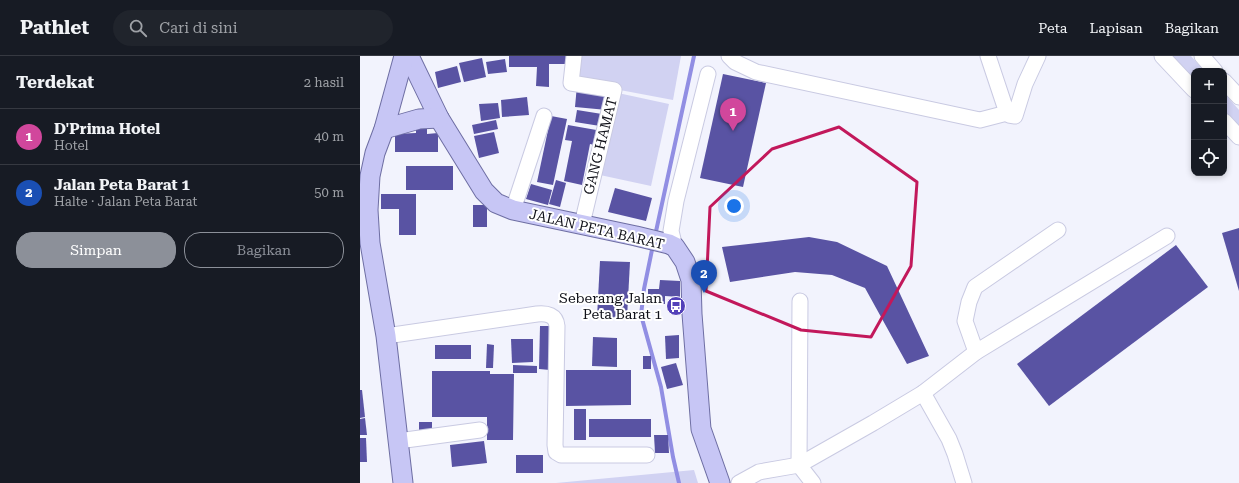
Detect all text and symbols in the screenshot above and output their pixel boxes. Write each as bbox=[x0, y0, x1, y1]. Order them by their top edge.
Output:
search box bbox=[113, 10, 393, 46]
text: Pathlet bbox=[20, 16, 89, 39]
icon: search bbox=[127, 17, 149, 39]
text: Cari di sini bbox=[159, 19, 237, 37]
text: Peta bbox=[1038, 20, 1067, 36]
text: Lapisan bbox=[1089, 20, 1143, 36]
text: Bagikan bbox=[1165, 20, 1219, 36]
map controls bbox=[1191, 68, 1227, 176]
button: + bbox=[1191, 68, 1227, 104]
text: Terdekat bbox=[16, 72, 94, 92]
text: 2 hasil bbox=[304, 75, 344, 90]
street label: GANG HAMAT bbox=[580, 96, 620, 196]
pin: 1 bbox=[720, 98, 746, 131]
button: − bbox=[1191, 104, 1227, 140]
text: D'Prima Hotel bbox=[54, 120, 160, 138]
text: 1 bbox=[25, 129, 33, 144]
text: 40 m bbox=[314, 129, 344, 144]
text: Hotel bbox=[54, 138, 88, 153]
button: locate bbox=[1191, 140, 1227, 176]
text: Jalan Peta Barat 1 bbox=[54, 176, 190, 194]
text: 2 bbox=[25, 185, 33, 200]
text: 50 m bbox=[314, 185, 344, 200]
text: Halte · Jalan Peta Barat bbox=[54, 194, 197, 209]
your location bbox=[724, 196, 744, 216]
street label: JALAN PETA BARAT bbox=[528, 206, 666, 252]
button: Simpan bbox=[16, 232, 176, 268]
button: Bagikan bbox=[184, 232, 344, 268]
pin: 2 bbox=[691, 260, 717, 293]
place label: Seberang Jalan Peta Barat 1 bbox=[559, 290, 662, 322]
bus stop icon: Seberang Jalan Peta Barat 1 bbox=[665, 295, 687, 317]

